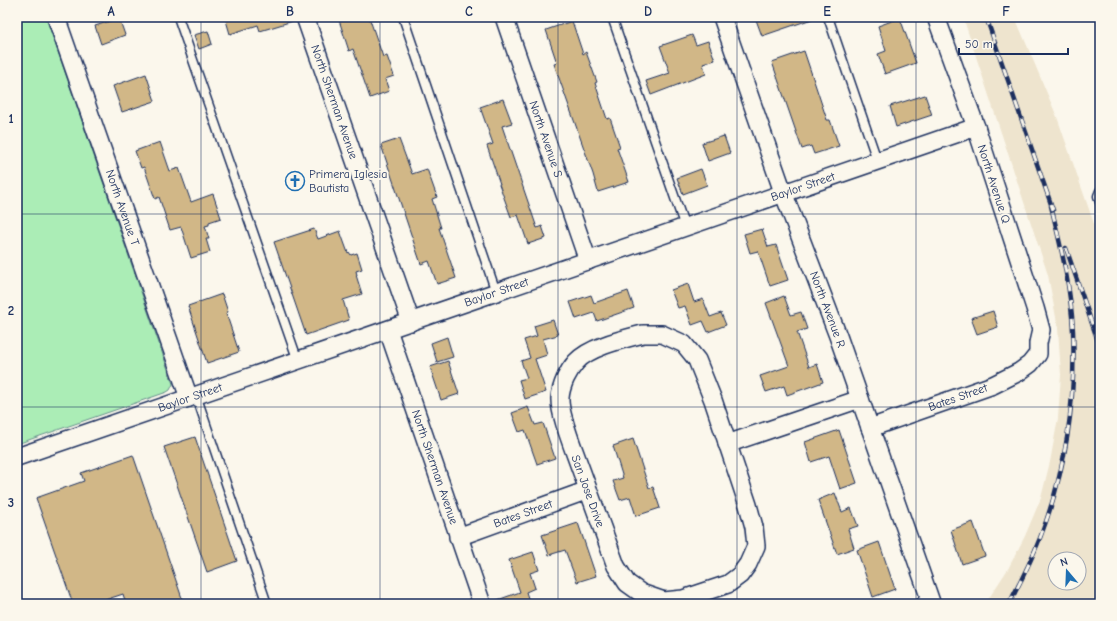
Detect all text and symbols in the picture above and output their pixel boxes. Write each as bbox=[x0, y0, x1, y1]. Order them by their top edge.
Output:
text: A bbox=[107, 4, 115, 19]
text: B bbox=[286, 4, 294, 19]
text: C bbox=[465, 4, 473, 19]
text: D bbox=[644, 4, 652, 19]
text: E bbox=[823, 4, 831, 19]
text: F bbox=[1002, 4, 1010, 19]
scale bar bbox=[959, 30, 1068, 56]
text: 50 m bbox=[965, 37, 993, 51]
street label: North Sherman Avenue bbox=[308, 43, 361, 161]
street label: North Avenue S bbox=[526, 99, 566, 179]
text: 1 bbox=[8, 111, 14, 126]
street label: North Avenue Q bbox=[975, 143, 1013, 225]
place label: Primera Iglesia Bautista bbox=[309, 167, 388, 195]
street label: North Avenue T bbox=[103, 168, 143, 248]
street label: Baylor Street bbox=[769, 169, 837, 204]
church icon: Primera Iglesia Bautista bbox=[284, 170, 306, 192]
street label: North Avenue R bbox=[807, 269, 849, 350]
street label: Baylor Street bbox=[463, 274, 531, 310]
text: 2 bbox=[8, 303, 14, 318]
street label: Baylor Street bbox=[156, 380, 224, 415]
street label: Bates Street bbox=[926, 380, 990, 414]
street label: North Sherman Avenue bbox=[409, 408, 461, 526]
street label: San Jose Drive bbox=[568, 453, 608, 529]
text: 3 bbox=[8, 495, 14, 510]
street label: Bates Street bbox=[491, 496, 555, 531]
north arrow bbox=[1047, 551, 1087, 591]
text: N bbox=[1058, 555, 1069, 569]

